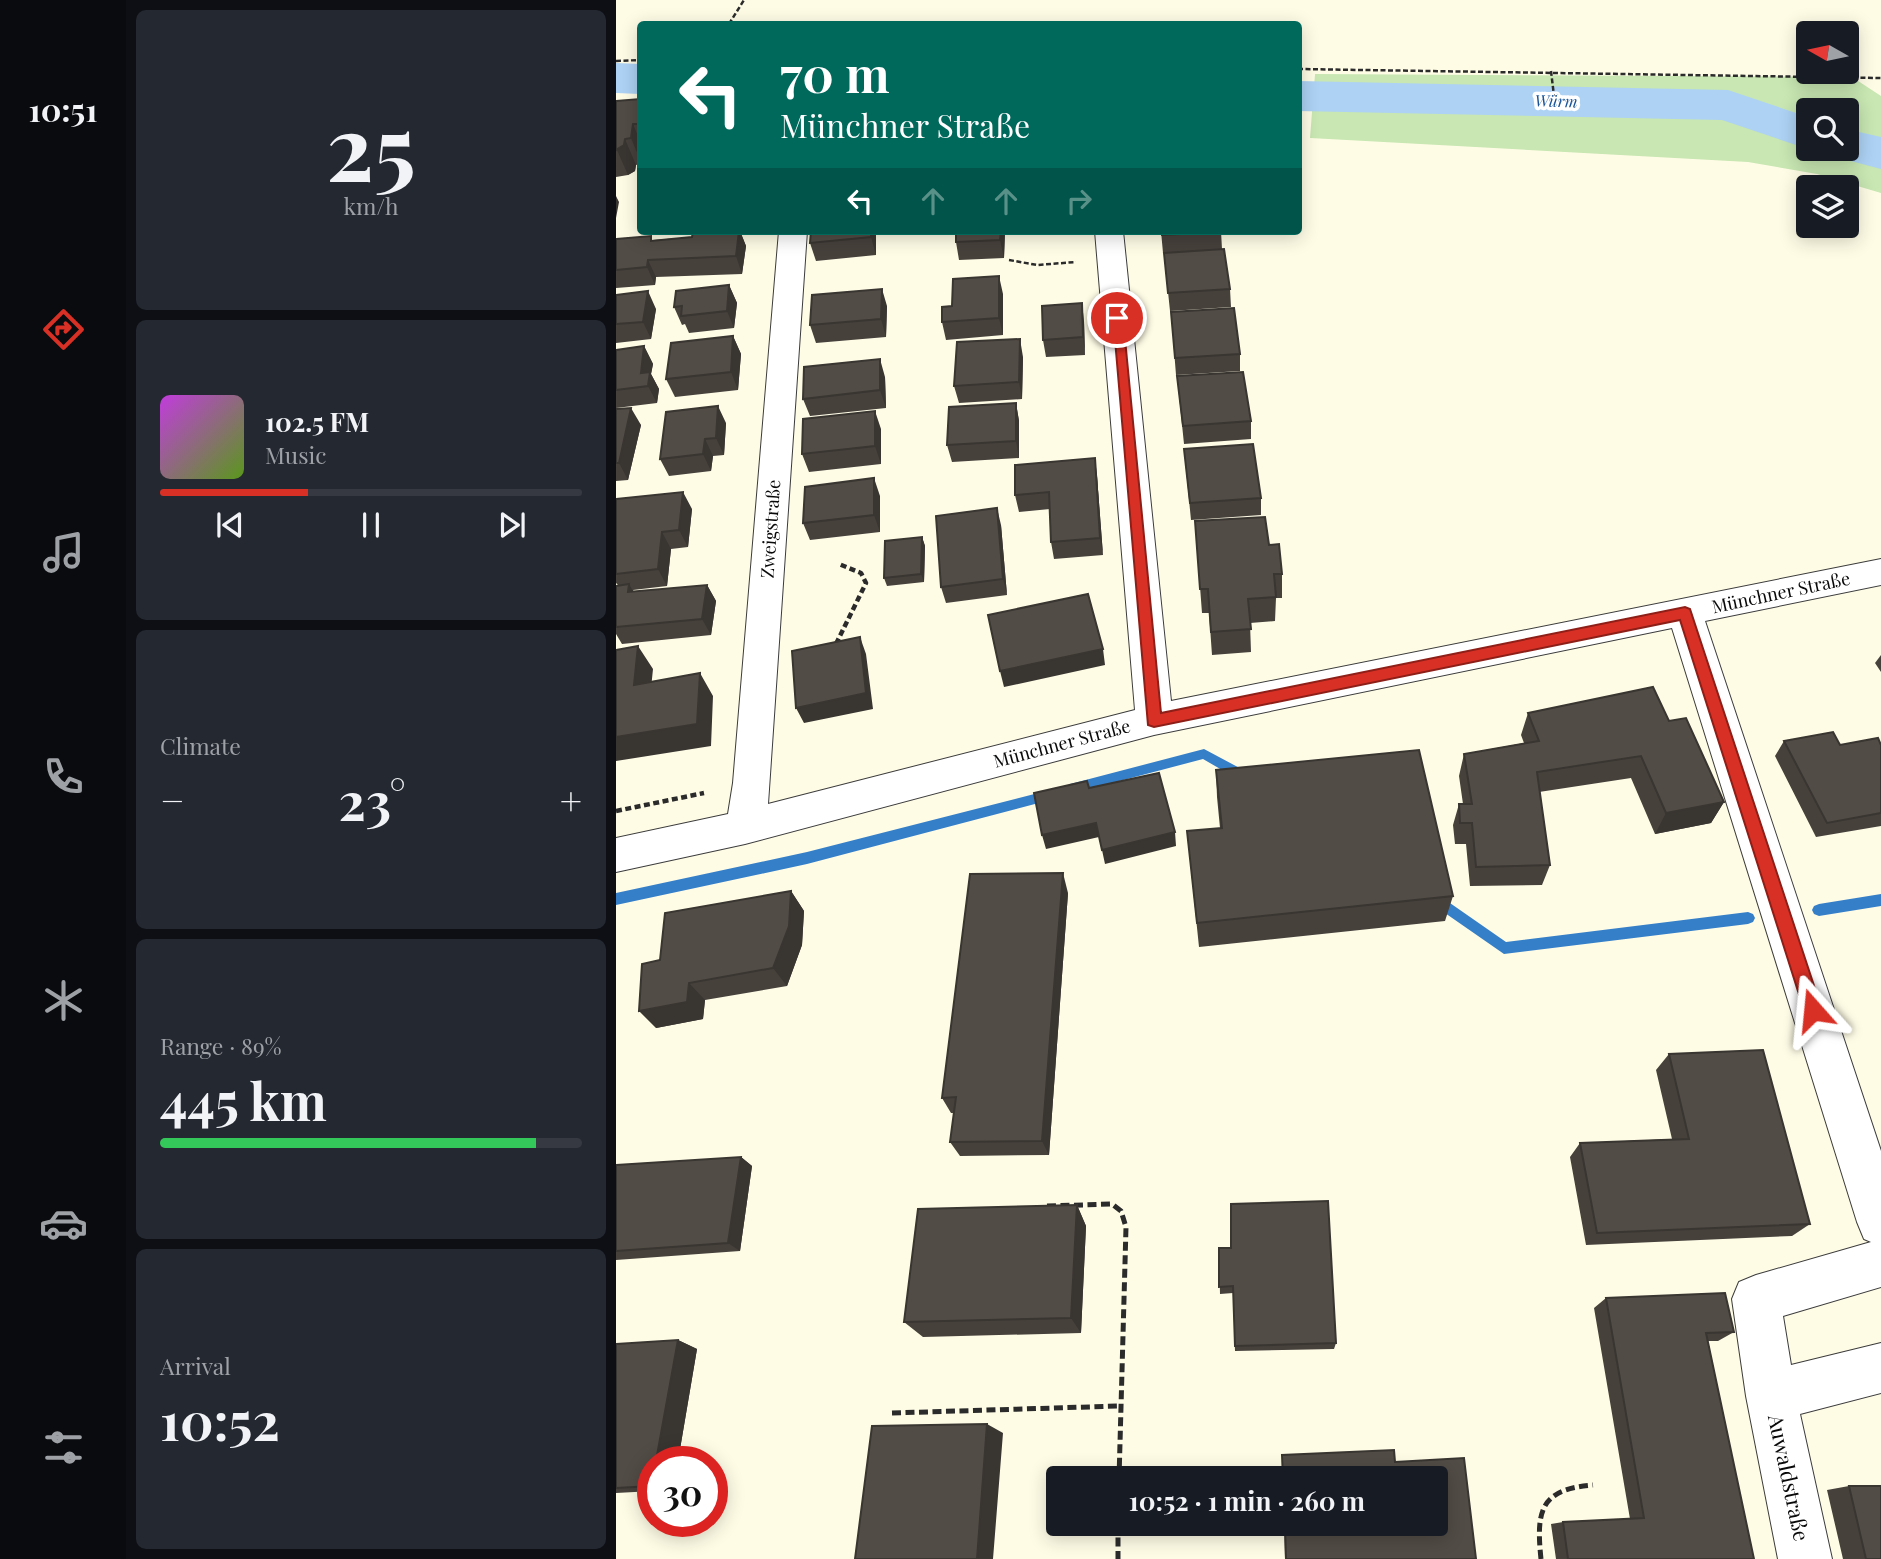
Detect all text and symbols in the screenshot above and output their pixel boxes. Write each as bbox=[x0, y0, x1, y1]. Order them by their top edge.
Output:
north arrow bbox=[1796, 21, 1858, 84]
map controls bbox=[1796, 21, 1859, 238]
text: 70 m bbox=[780, 40, 890, 105]
icon: left bbox=[665, 49, 756, 140]
text: 25 bbox=[326, 84, 416, 205]
text: 10:51 bbox=[28, 87, 98, 130]
water label: Würm bbox=[1534, 90, 1578, 111]
button: search bbox=[1796, 98, 1859, 161]
text: Münchner Straße bbox=[780, 103, 1030, 146]
button: layers bbox=[1796, 175, 1859, 238]
icon: left bbox=[841, 182, 879, 220]
icon: ahead bbox=[914, 182, 952, 220]
icon: ahead bbox=[987, 182, 1025, 220]
icon: right bbox=[1060, 182, 1098, 220]
text: km/h bbox=[343, 190, 399, 221]
pin bbox=[1087, 288, 1147, 348]
icon: arrive bbox=[1098, 299, 1136, 337]
icon: directions bbox=[39, 305, 88, 354]
text: 102.5 FM bbox=[265, 404, 369, 439]
text: Music bbox=[265, 439, 326, 470]
street label: Zweigstraße bbox=[755, 479, 785, 579]
icon: previous bbox=[211, 506, 249, 544]
icon: pause bbox=[352, 506, 390, 544]
icon: next bbox=[493, 506, 531, 544]
icon: music bbox=[39, 528, 88, 577]
street label: Münchner Straße bbox=[1709, 566, 1852, 618]
street label: Münchner Straße bbox=[991, 713, 1133, 773]
text: Climate bbox=[160, 730, 241, 761]
icon: phone bbox=[39, 752, 88, 801]
text: 23° bbox=[339, 765, 406, 834]
text: − bbox=[160, 774, 185, 825]
text: + bbox=[560, 774, 582, 825]
position arrow bbox=[1776, 973, 1850, 1047]
icon: climate bbox=[39, 976, 88, 1025]
text: Range · 89% bbox=[160, 1030, 282, 1061]
text: 445 km bbox=[160, 1065, 327, 1134]
icon: car bbox=[39, 1199, 88, 1248]
text: Arrival bbox=[160, 1350, 231, 1381]
text: 10:52 bbox=[160, 1385, 280, 1454]
street label: Auwaldstraße bbox=[1763, 1411, 1817, 1544]
icon: filters bbox=[39, 1423, 88, 1472]
speed limit sign: 30 bbox=[637, 1446, 728, 1537]
text: 10:52 · 1 min · 260 m bbox=[1129, 1483, 1365, 1518]

